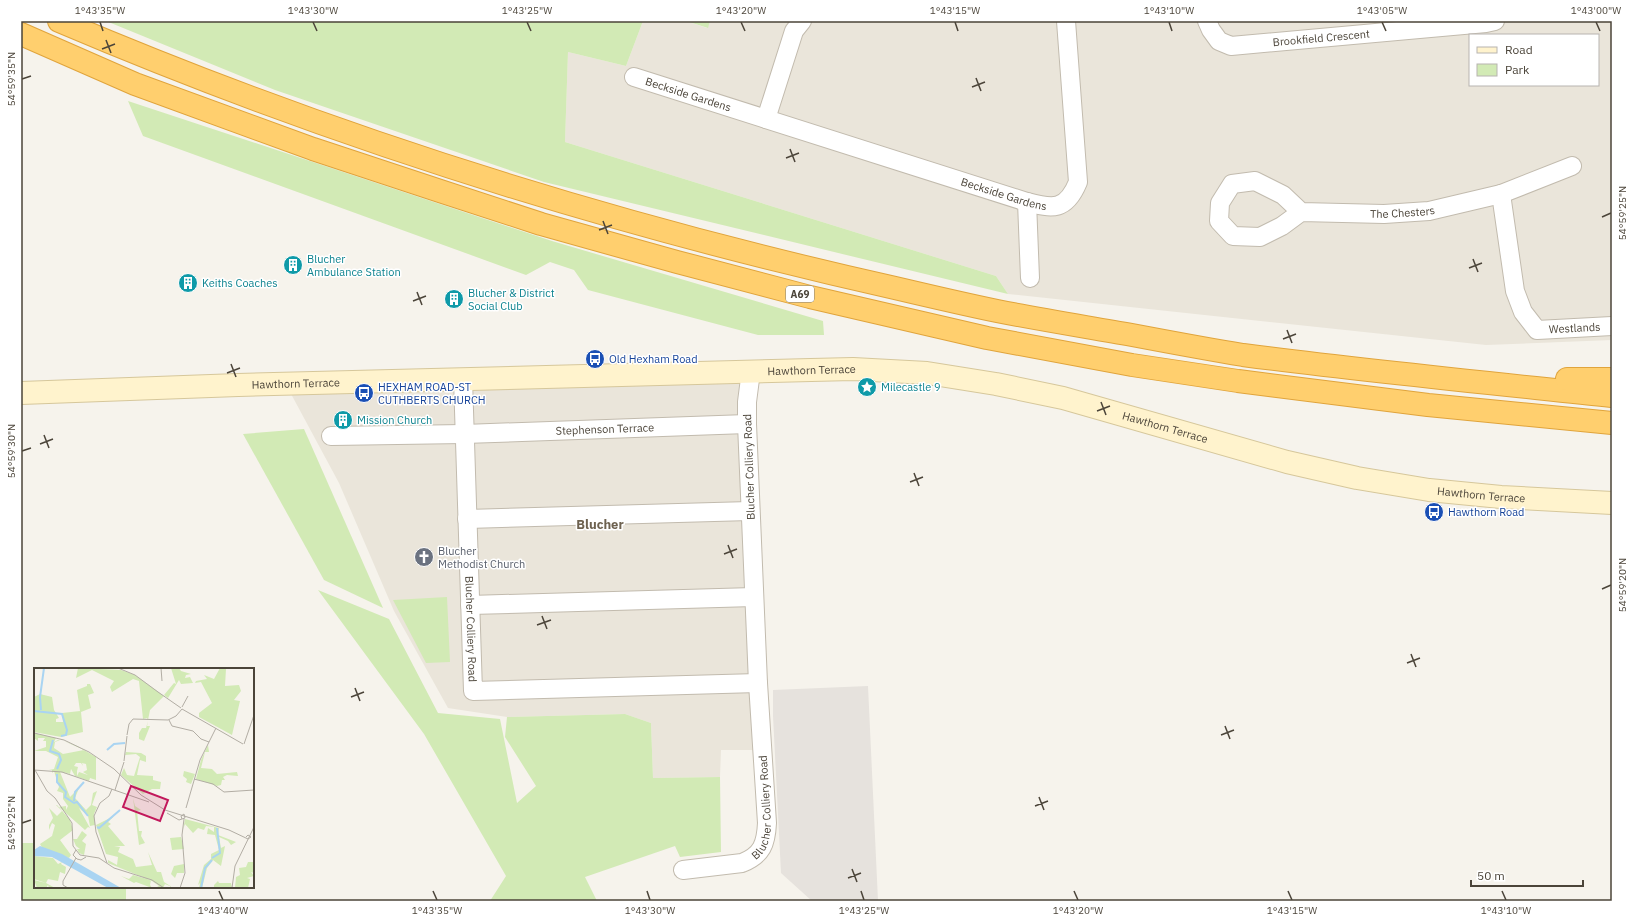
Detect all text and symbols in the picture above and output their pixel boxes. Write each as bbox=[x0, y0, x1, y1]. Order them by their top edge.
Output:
text: 1°43'35"W bbox=[75, 4, 125, 17]
text: 1°43'30"W bbox=[288, 4, 338, 17]
text: 1°43'25"W bbox=[502, 4, 552, 17]
text: 1°43'20"W bbox=[716, 4, 766, 17]
text: 1°43'15"W bbox=[930, 4, 980, 17]
text: 1°43'10"W bbox=[1144, 4, 1194, 17]
text: 1°43'05"W bbox=[1357, 4, 1407, 17]
text: 1°43'00"W bbox=[1571, 4, 1621, 17]
street label: Brookfield Crescent bbox=[1272, 27, 1370, 49]
legend bbox=[1469, 34, 1599, 86]
text: Road bbox=[1505, 42, 1533, 57]
text: 54°59'35"N bbox=[5, 52, 18, 106]
text: Park bbox=[1505, 62, 1530, 77]
street label: Beckside Gardens bbox=[644, 74, 733, 114]
street label: Beckside Gardens bbox=[959, 174, 1048, 213]
text: 54°59'25"N bbox=[1616, 186, 1629, 240]
street label: The Chesters bbox=[1370, 203, 1436, 221]
place label: Blucher Ambulance Station bbox=[307, 252, 401, 279]
building icon: Blucher Ambulance Station bbox=[282, 254, 304, 276]
building icon: Keiths Coaches bbox=[177, 272, 199, 294]
place label: Keiths Coaches bbox=[202, 276, 278, 290]
place label: Blucher & District Social Club bbox=[468, 286, 555, 313]
road number: A69 bbox=[786, 286, 814, 302]
building icon: Blucher & District Social Club bbox=[443, 288, 465, 310]
street label: Westlands bbox=[1548, 320, 1601, 336]
bus stop icon: Old Hexham Road bbox=[584, 348, 606, 370]
place label: Old Hexham Road bbox=[609, 352, 698, 366]
street label: Hawthorn Terrace bbox=[767, 362, 856, 378]
street label: Hawthorn Terrace bbox=[251, 375, 340, 392]
place icon: Milecastle 9 bbox=[856, 376, 878, 398]
place label: HEXHAM ROAD-ST CUTHBERTS CHURCH bbox=[378, 380, 486, 407]
place label: Milecastle 9 bbox=[881, 380, 941, 394]
bus stop icon: HEXHAM ROAD-ST CUTHBERTS CHURCH bbox=[353, 382, 375, 404]
street label: Hawthorn Terrace bbox=[1121, 408, 1210, 446]
building icon: Mission Church bbox=[332, 409, 354, 431]
place label: Mission Church bbox=[357, 413, 432, 427]
street label: Blucher Colliery Road bbox=[740, 414, 758, 520]
street label: Stephenson Terrace bbox=[555, 420, 654, 438]
text: 54°59'30"N bbox=[5, 424, 18, 478]
street label: Hawthorn Terrace bbox=[1437, 484, 1526, 505]
bus stop icon: Hawthorn Road bbox=[1423, 501, 1445, 523]
place label: Hawthorn Road bbox=[1448, 505, 1525, 519]
district label: Blucher bbox=[576, 516, 624, 533]
place label: Blucher Methodist Church bbox=[438, 544, 525, 571]
church icon: Blucher Methodist Church bbox=[413, 546, 435, 568]
text: 54°59'20"N bbox=[1616, 558, 1629, 612]
street label: Blucher Colliery Road bbox=[462, 576, 480, 682]
inset map bbox=[34, 668, 254, 888]
street label: Blucher Colliery Road bbox=[749, 755, 774, 863]
text: 54°59'25"N bbox=[5, 796, 18, 850]
scale bar bbox=[1471, 862, 1583, 888]
text: 50 m bbox=[1477, 868, 1505, 883]
text: 1°43'40"W bbox=[198, 904, 248, 917]
text: 1°43'35"W bbox=[412, 904, 462, 917]
text: 1°43'30"W bbox=[625, 904, 675, 917]
text: 1°43'25"W bbox=[839, 904, 889, 917]
text: 1°43'20"W bbox=[1053, 904, 1103, 917]
text: 1°43'15"W bbox=[1267, 904, 1317, 917]
text: 1°43'10"W bbox=[1481, 904, 1531, 917]

